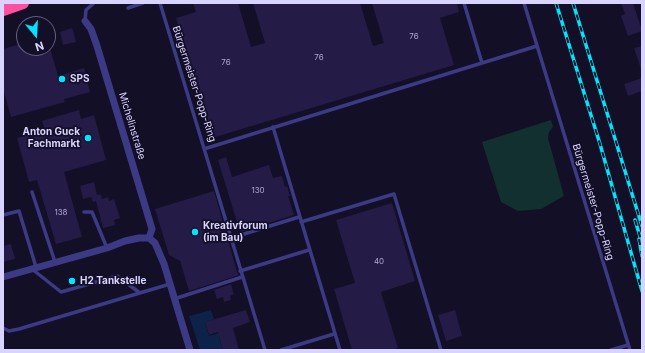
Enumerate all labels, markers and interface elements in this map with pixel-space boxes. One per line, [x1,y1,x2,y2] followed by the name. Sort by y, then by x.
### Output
[16,16,56,56] north arrow
[170,24,218,144] street label: Bürgermeister-Popp-Ring
[409,32,419,42] house number: 76
[33,39,46,54] text: N
[314,53,324,63] house number: 76
[221,58,231,68] house number: 76
[70,73,90,85] place label: SPS
[57,74,67,84] marker: SPS
[116,91,148,161] street label: Michelinstraße
[23,126,80,150] place label: Anton Guck Fachmarkt
[83,133,93,143] marker: Anton Guck Fachmarkt
[570,142,616,262] street label: Bürgermeister-Popp-Ring
[251,186,265,196] house number: 130
[54,208,68,218] house number: 138
[203,220,268,244] place label: Kreativforum (im Bau)
[190,227,200,237] marker: Kreativforum (im Bau)
[374,257,384,267] house number: 40
[80,275,146,287] place label: H2 Tankstelle
[67,276,77,286] marker: H2 Tankstelle

